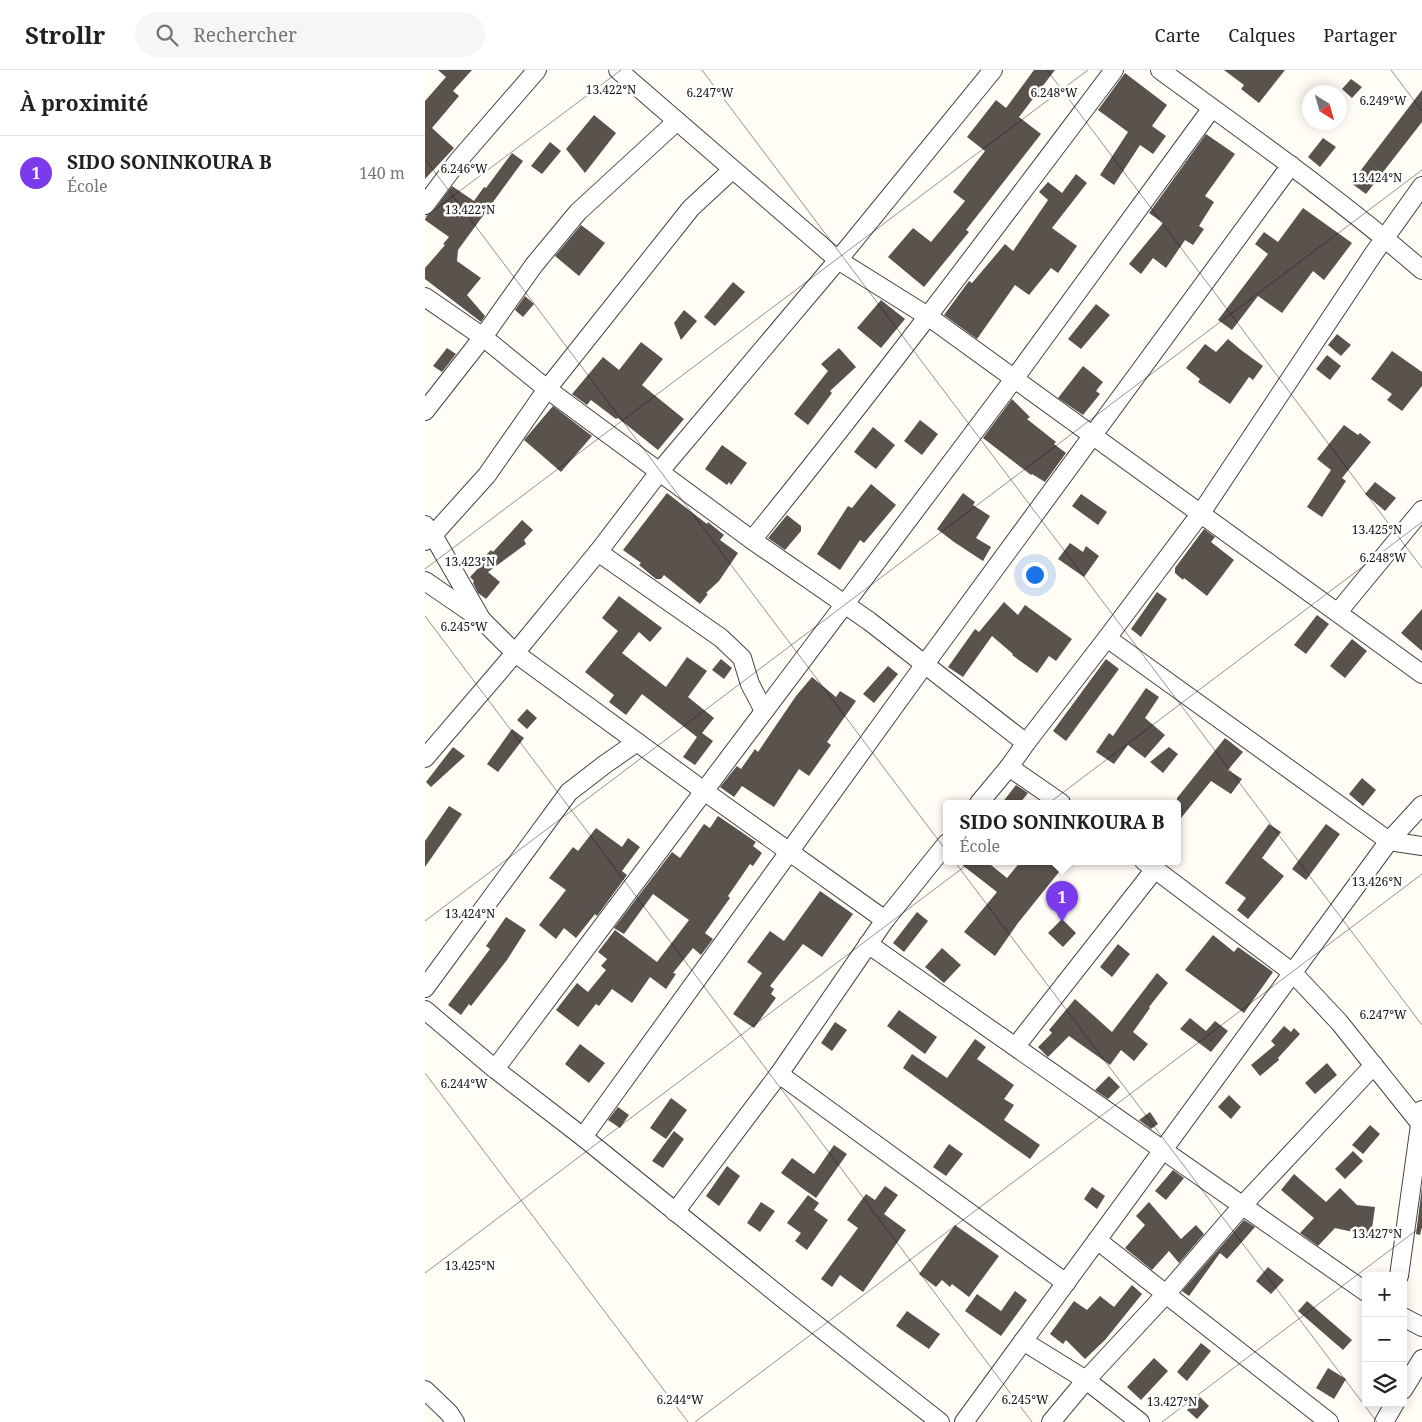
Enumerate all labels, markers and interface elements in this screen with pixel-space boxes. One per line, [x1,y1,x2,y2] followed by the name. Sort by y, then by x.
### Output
[135,12,485,57] search box
[25,18,105,51] text: Strollr
[153,21,181,49] icon: search
[193,22,297,48] text: Rechercher
[1155,23,1200,47] text: Carte
[1228,23,1295,47] text: Calques
[1323,23,1397,47] text: Partager
[586,81,636,98] text: 13.422°N
[686,84,734,101] text: 6.247°W
[1030,84,1078,101] text: 6.248°W
[1302,85,1347,130] north arrow
[20,89,148,117] text: À proximité
[1359,92,1407,109] text: 6.249°W
[67,149,272,175] text: SIDO SONINKOURA B
[440,160,488,177] text: 6.246°W
[31,162,41,184] text: 1
[359,162,405,184] text: 140 m
[1352,169,1402,186] text: 13.424°N
[67,175,108,197] text: École
[445,201,495,218] text: 13.422°N
[1352,521,1402,538] text: 13.425°N
[1359,549,1407,566] text: 6.248°W
[445,553,495,570] text: 13.423°N
[1022,562,1048,588] your location
[440,618,488,635] text: 6.245°W
[943,800,1181,865] popup
[960,809,1164,835] text: SIDO SONINKOURA B
[960,835,1000,857] text: École
[1352,873,1402,890] text: 13.426°N
[1046,881,1078,922] pin: 1
[445,905,495,922] text: 13.424°N
[1359,1006,1407,1023] text: 6.247°W
[440,1075,488,1092] text: 6.244°W
[1352,1225,1402,1242] text: 13.427°N
[445,1257,495,1274] text: 13.425°N
[1362,1272,1407,1407] map controls
[1362,1272,1407,1317] button: +
[1362,1317,1407,1362] button: −
[1362,1362,1407,1407] button: layers
[656,1391,704,1408] text: 6.244°W
[1001,1391,1049,1408] text: 6.245°W
[1147,1393,1197,1410] text: 13.427°N

